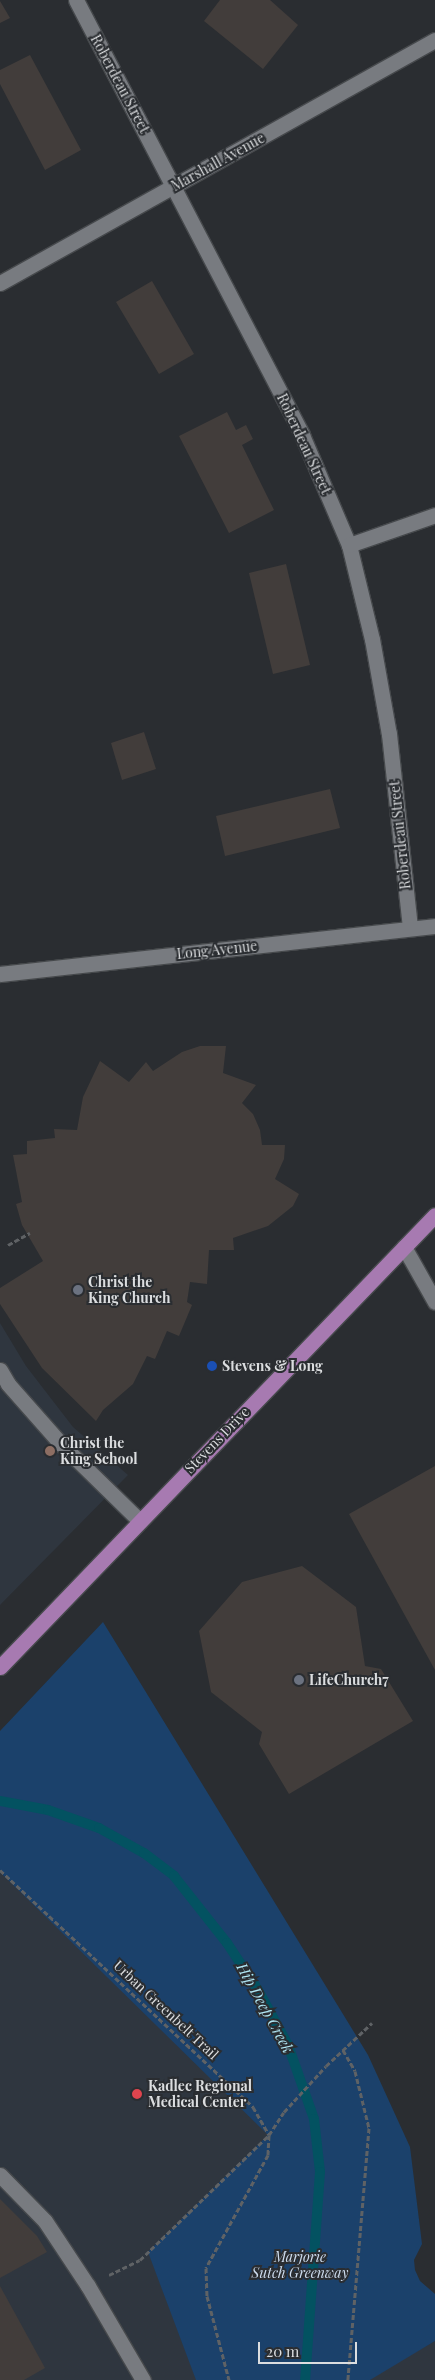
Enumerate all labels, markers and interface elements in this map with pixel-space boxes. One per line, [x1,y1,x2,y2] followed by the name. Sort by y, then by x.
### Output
[87,32,153,136] street label: Roberdeau Street
[168,129,268,195] street label: Marshall Avenue
[273,391,335,497] street label: Roberdeau Street
[386,780,414,890] street label: Roberdeau Street
[176,937,258,963] street label: Long Avenue
[88,1274,171,1306] place label: Christ the King Church
[72,1284,84,1296] marker: Christ the King Church
[222,1358,323,1374] place label: Stevens & Long
[206,1360,218,1372] marker: Stevens & Long
[181,1403,253,1477] street label: Stevens Drive
[60,1435,138,1468] place label: Christ the King School
[44,1445,56,1457] marker: Christ the King School
[309,1672,389,1688] place label: LifeChurch7
[293,1674,305,1686] marker: LifeChurch7
[110,1957,222,2063] street label: Urban Greenbelt Trail
[233,1960,297,2056] water label: Hip Deep Creek
[148,2078,252,2110] place label: Kadlec Regional Medical Center
[130,2087,144,2101] marker: Kadlec Regional Medical Center
[252,2249,348,2282] park label: Marjorie Sutch Greenway
[260,2332,359,2364] scale bar
[266,2341,299,2361] text: 20 m

